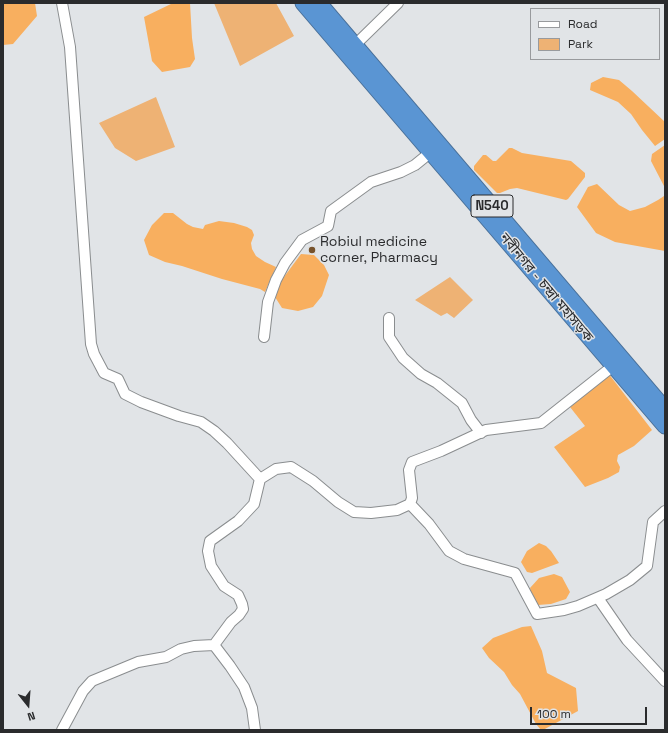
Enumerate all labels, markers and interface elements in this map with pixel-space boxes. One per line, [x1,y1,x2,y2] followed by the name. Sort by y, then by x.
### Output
[530,8,660,60] legend
[568,16,597,32] text: Road
[568,36,593,52] text: Park
[471,195,513,217] road number: N540
[496,230,596,346] street label: নবীনগর - চন্দ্রা মহাসড়ক
[320,234,438,266] place label: Robiul medicine corner, Pharmacy
[307,245,317,255] marker: Robiul medicine corner, Pharmacy
[8,685,48,725] north arrow
[532,699,649,725] scale bar
[537,706,571,722] text: 100 m
[26,709,37,724] text: N

